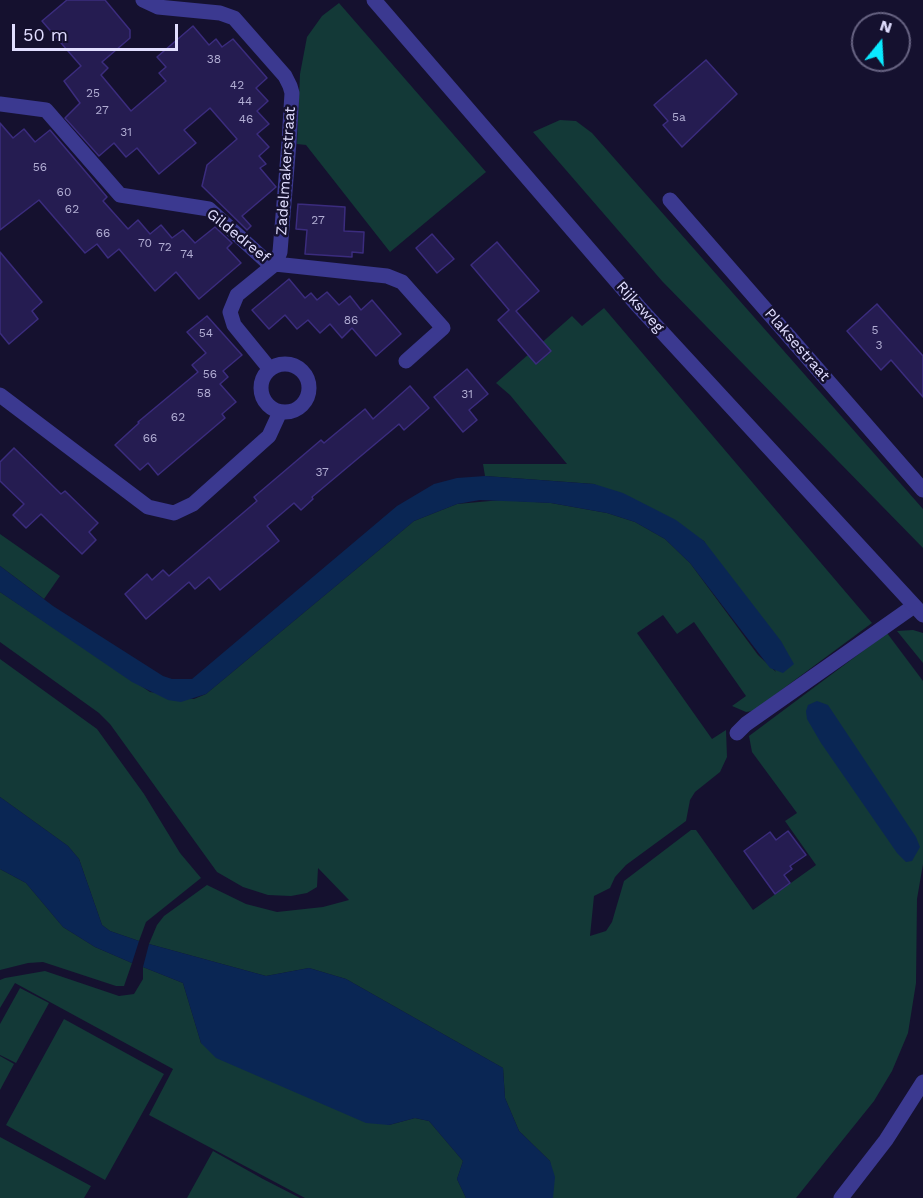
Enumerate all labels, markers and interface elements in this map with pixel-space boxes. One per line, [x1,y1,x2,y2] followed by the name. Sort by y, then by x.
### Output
[15,12,182,50] scale bar
[851,12,911,72] north arrow
[878,15,895,37] text: N
[23,24,68,45] text: 50 m
[207,52,221,66] house number: 38
[230,78,244,92] house number: 42
[86,86,100,100] house number: 25
[238,94,252,108] house number: 44
[95,103,109,117] house number: 27
[273,106,299,236] street label: Zadelmakerstraat
[672,110,686,124] house number: 5a
[239,112,253,126] house number: 46
[120,125,132,139] house number: 31
[33,160,47,174] house number: 56
[57,185,71,199] house number: 60
[65,202,79,216] house number: 62
[203,205,273,267] street label: Gildedreef
[311,213,325,227] house number: 27
[96,226,110,240] house number: 66
[138,236,152,250] house number: 70
[158,240,172,254] house number: 72
[180,247,194,261] house number: 74
[612,278,668,336] street label: Rijksweg
[761,305,833,385] street label: Plaksestraat
[344,313,358,327] house number: 86
[872,323,878,337] house number: 5
[199,326,213,340] house number: 54
[876,338,882,352] house number: 3
[203,367,217,381] house number: 56
[197,386,211,400] house number: 58
[461,387,473,401] house number: 31
[171,410,185,424] house number: 62
[143,431,157,445] house number: 66
[315,465,329,479] house number: 37

